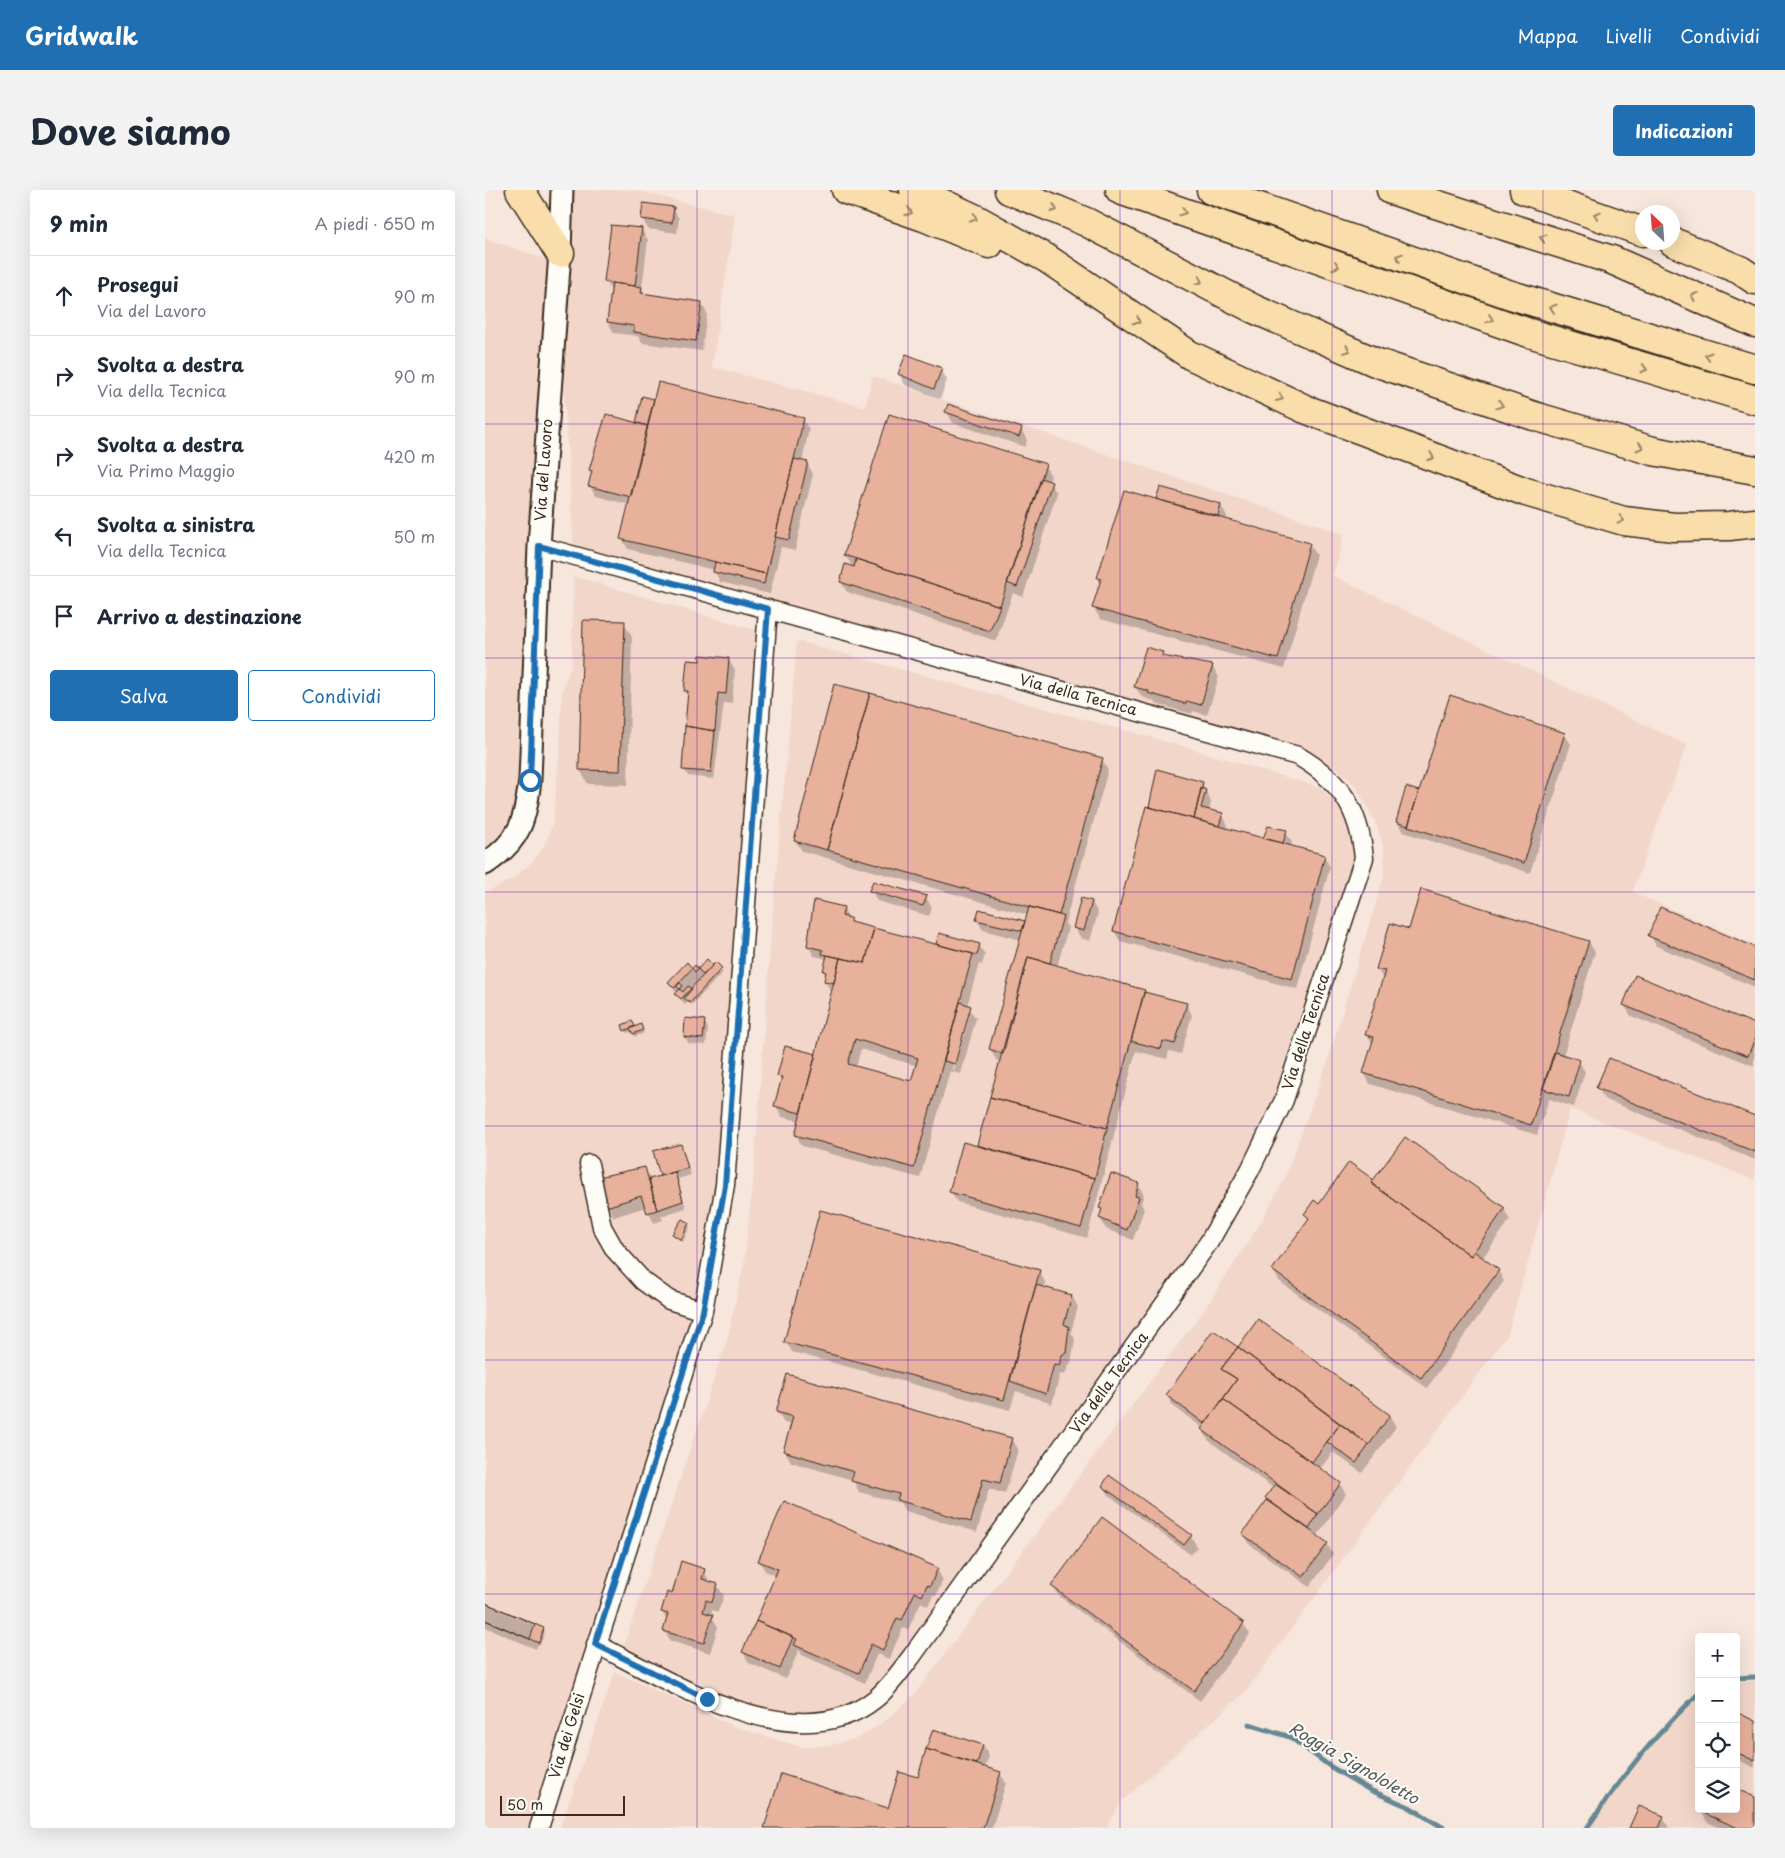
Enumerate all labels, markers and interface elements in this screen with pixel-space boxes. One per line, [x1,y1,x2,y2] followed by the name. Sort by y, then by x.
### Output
[25,17,138,53] text: Gridwalk
[1518,22,1578,49] text: Mappa
[1606,22,1652,49] text: Livelli
[1680,22,1760,49] text: Condividi
[30,104,231,157] text: Dove siamo
[1613,105,1755,156] button: Indicazioni
[1049,203,1058,213] one-way arrow
[1635,205,1680,250] north arrow
[904,206,912,216] one-way arrow
[1178,206,1187,216] one-way arrow
[50,207,108,239] text: 9 min
[315,211,435,235] text: A piedi · 650 m
[1593,211,1601,221] one-way arrow
[969,212,978,222] one-way arrow
[1539,234,1547,244] one-way arrow
[1395,252,1403,262] one-way arrow
[1331,261,1340,271] one-way arrow
[97,270,179,298] text: Prosegui
[1194,275,1203,285] one-way arrow
[50,282,78,310] icon: ahead
[394,284,435,308] text: 90 m
[1690,292,1699,303] one-way arrow
[97,298,206,322] text: Via del Lavoro
[1549,304,1557,314] one-way arrow
[1485,313,1493,323] one-way arrow
[1131,315,1141,324] one-way arrow
[1342,343,1351,354] one-way arrow
[97,350,244,378] text: Svolta a destra
[1705,351,1713,361] one-way arrow
[50,362,78,390] icon: right
[1640,363,1648,373] one-way arrow
[394,364,435,388] text: 90 m
[97,378,226,402] text: Via della Tecnica
[1275,392,1284,402] one-way arrow
[1495,399,1503,409] one-way arrow
[527,418,558,522] street label: Via del Lavoro
[97,430,244,458] text: Svolta a destra
[1636,441,1644,451] one-way arrow
[50,442,78,470] icon: right
[384,444,435,468] text: 420 m
[1427,451,1435,461] one-way arrow
[97,458,235,482] text: Via Primo Maggio
[97,510,255,538] text: Svolta a sinistra
[1617,514,1626,525] one-way arrow
[50,522,78,550] icon: left
[394,524,435,548] text: 50 m
[97,538,226,562] text: Via della Tecnica
[50,602,78,630] icon: arrive
[97,602,302,630] text: Arrivo a destinazione
[1017,667,1140,720] street label: Via della Tecnica
[50,670,238,721] button: Salva
[248,670,435,721] button: Condividi
[519,769,542,792] route start
[1275,970,1334,1093] street label: Via della Tecnica
[1063,1326,1153,1438] street label: Via della Tecnica
[1695,1633,1740,1813] map controls
[1695,1633,1740,1678] button: +
[1695,1678,1740,1723] button: −
[696,1688,719,1711] route end
[542,1690,590,1781] street label: Via dei Gelsi
[1285,1715,1425,1810] water label: Roggia Signololetto
[1695,1723,1740,1768] button: locate
[1695,1768,1740,1813] button: layers
[500,1793,625,1816] scale bar
[507,1794,543,1815] text: 50 m

